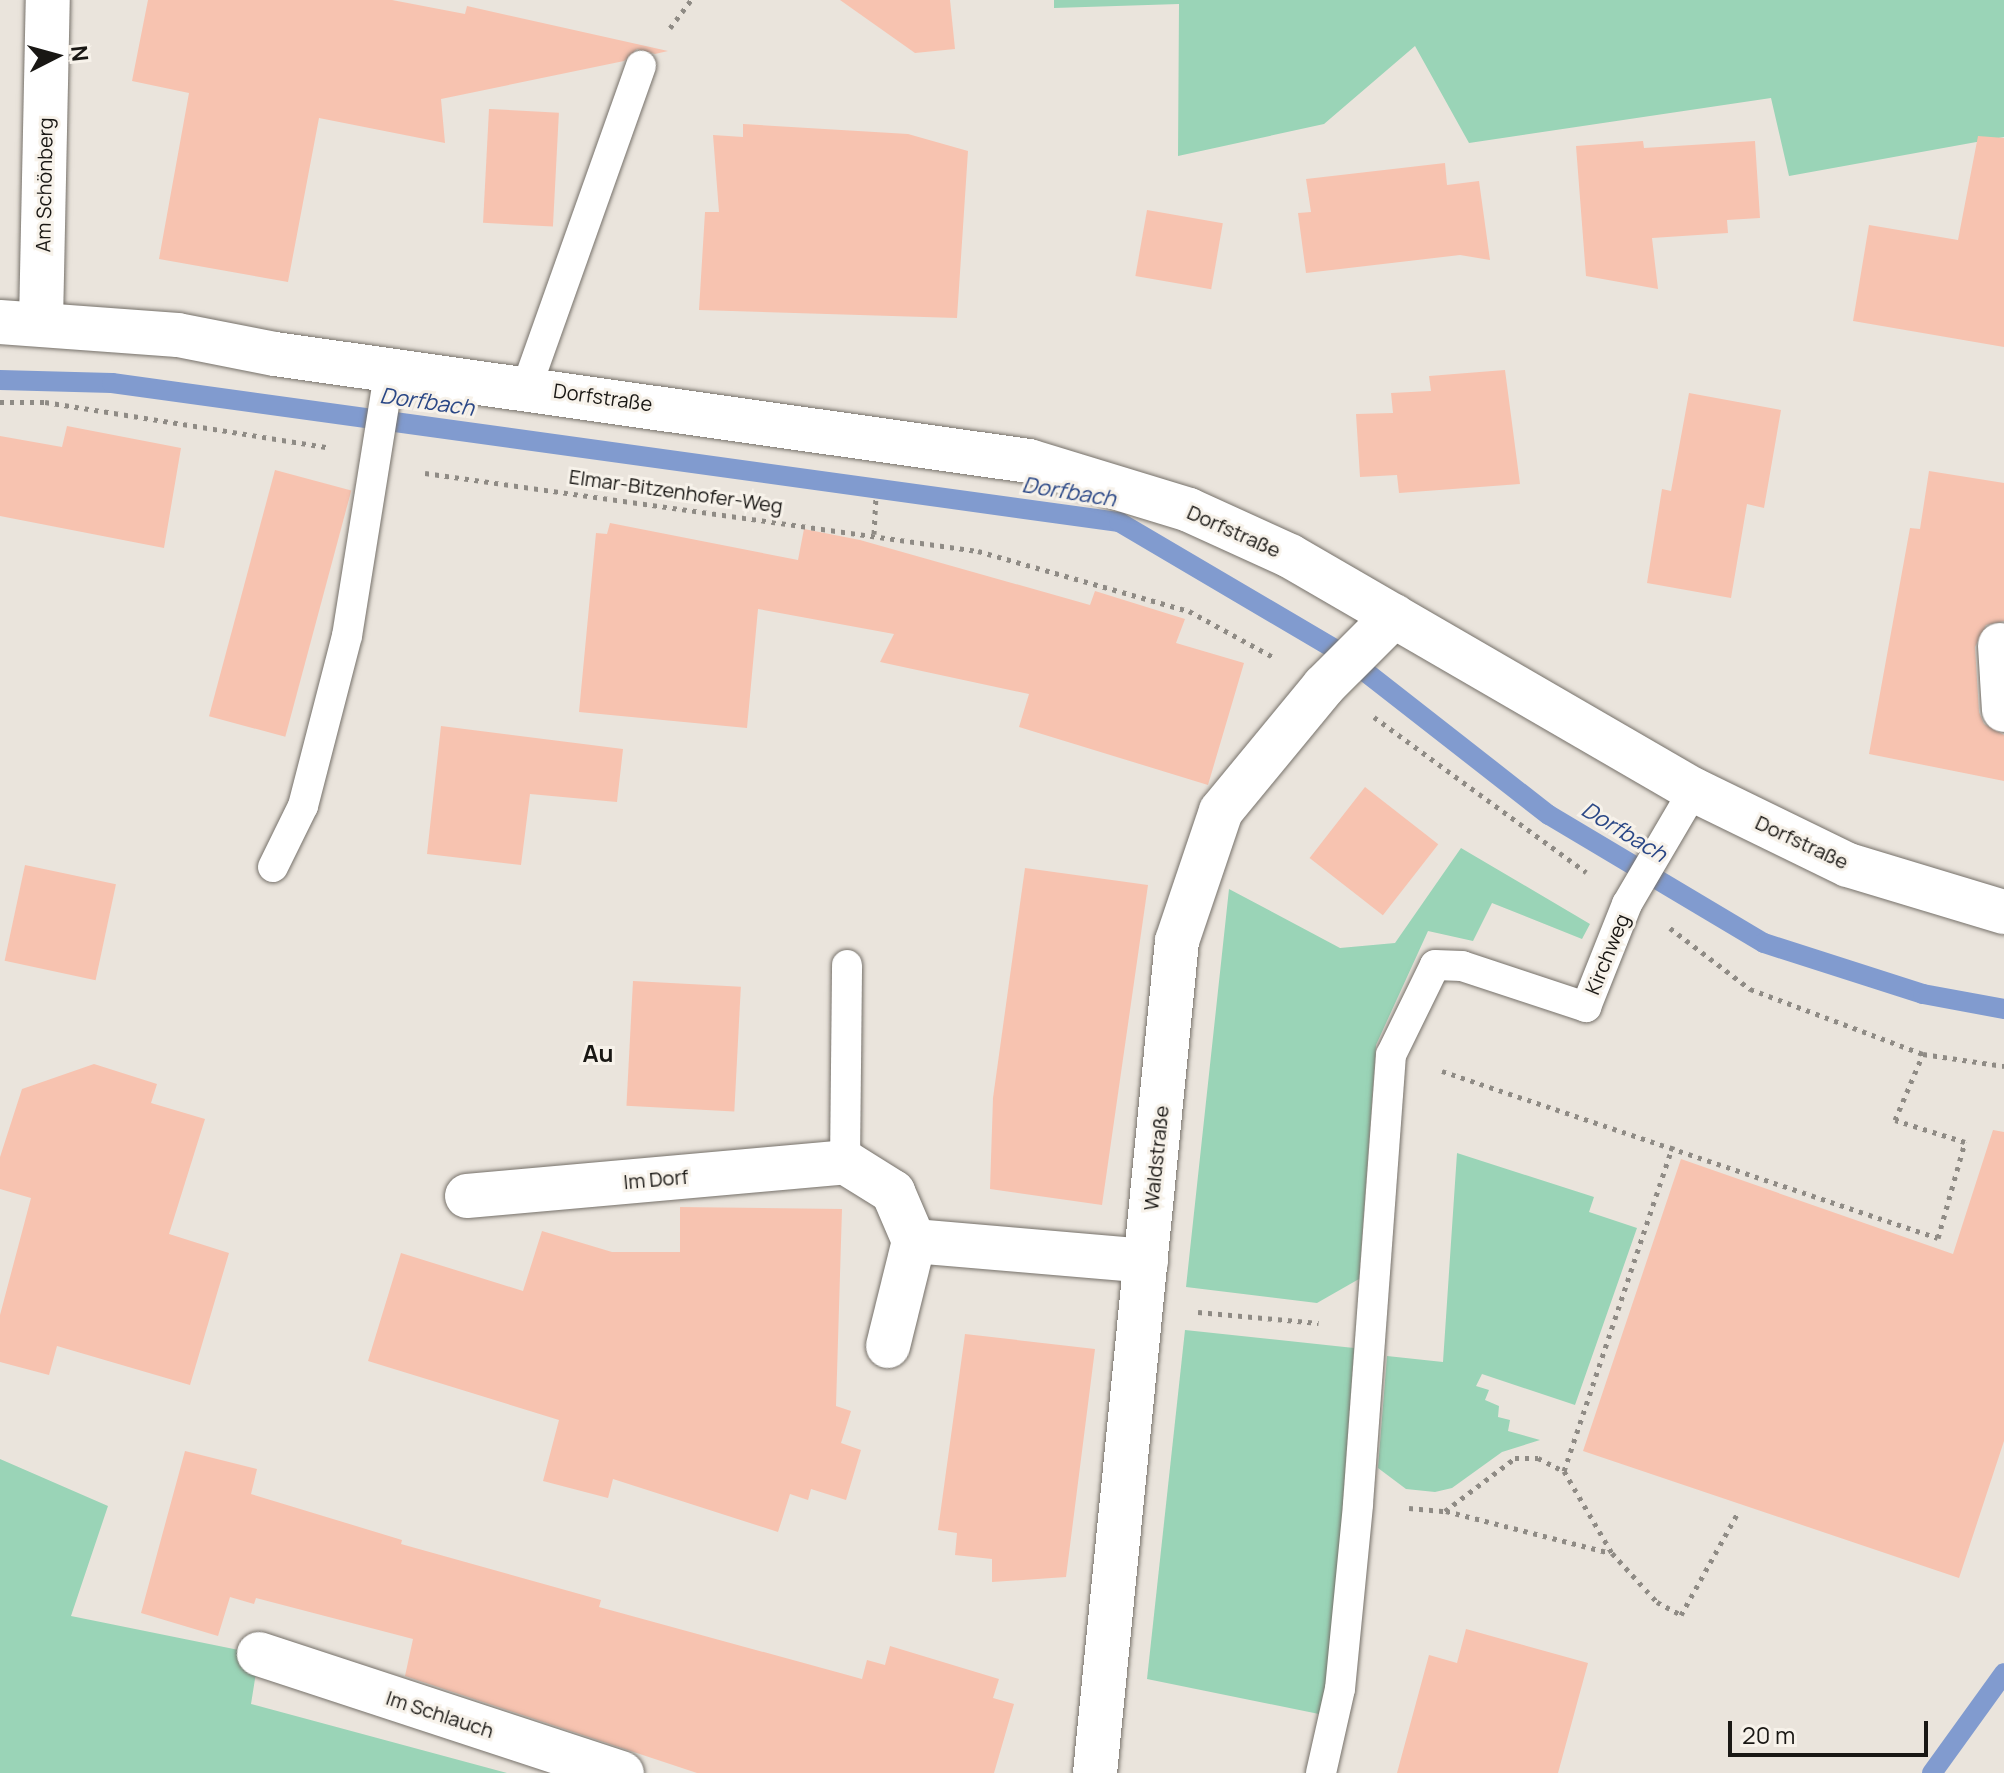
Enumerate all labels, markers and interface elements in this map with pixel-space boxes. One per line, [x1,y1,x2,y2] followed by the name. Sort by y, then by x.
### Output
[16,16,96,96] north arrow
[64,44,96,63] text: N
[31,117,57,253] street label: Am Schönberg
[552,378,654,416] street label: Dorfstraße
[378,382,476,422] water label: Dorfbach
[568,464,784,518] street label: Elmar-Bitzenhofer-Weg
[1020,472,1118,512] water label: Dorfbach
[1184,500,1284,562] street label: Dorfstraße
[1577,796,1671,868] water label: Dorfbach
[1752,810,1852,874] street label: Dorfstraße
[1580,910,1634,998] street label: Kirchweg
[582,1039,614,1067] district label: Au
[1139,1104,1173,1212] street label: Waldstraße
[622,1164,690,1194] street label: Im Dorf
[383,1685,497,1743] street label: Im Schlauch
[1732,1705,1932,1755] scale bar
[1742,1718,1795,1751] text: 20 m

